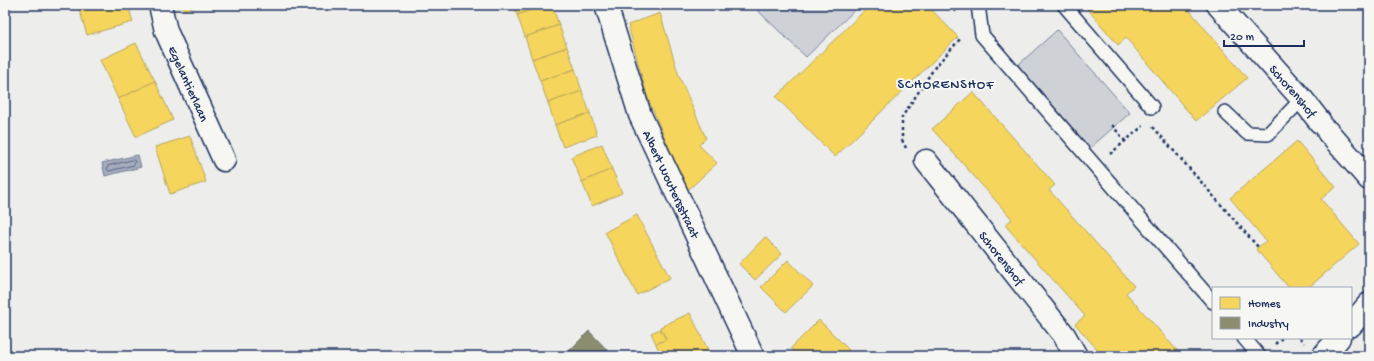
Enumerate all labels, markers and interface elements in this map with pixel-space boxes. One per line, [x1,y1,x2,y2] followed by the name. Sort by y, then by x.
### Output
[1224,22,1304,48] scale bar
[1230,31,1255,45] text: 20 m
[164,44,211,125] street label: Egelantierlaan
[1265,63,1319,122] street label: Schorenshof
[898,77,994,94] district label: SCHORENSHOF
[638,129,702,242] street label: Albert Woutersstraat
[975,229,1027,290] street label: Schorenshof
[1212,287,1352,339] legend
[1248,298,1281,312] text: Homes
[1248,318,1289,332] text: Industry

